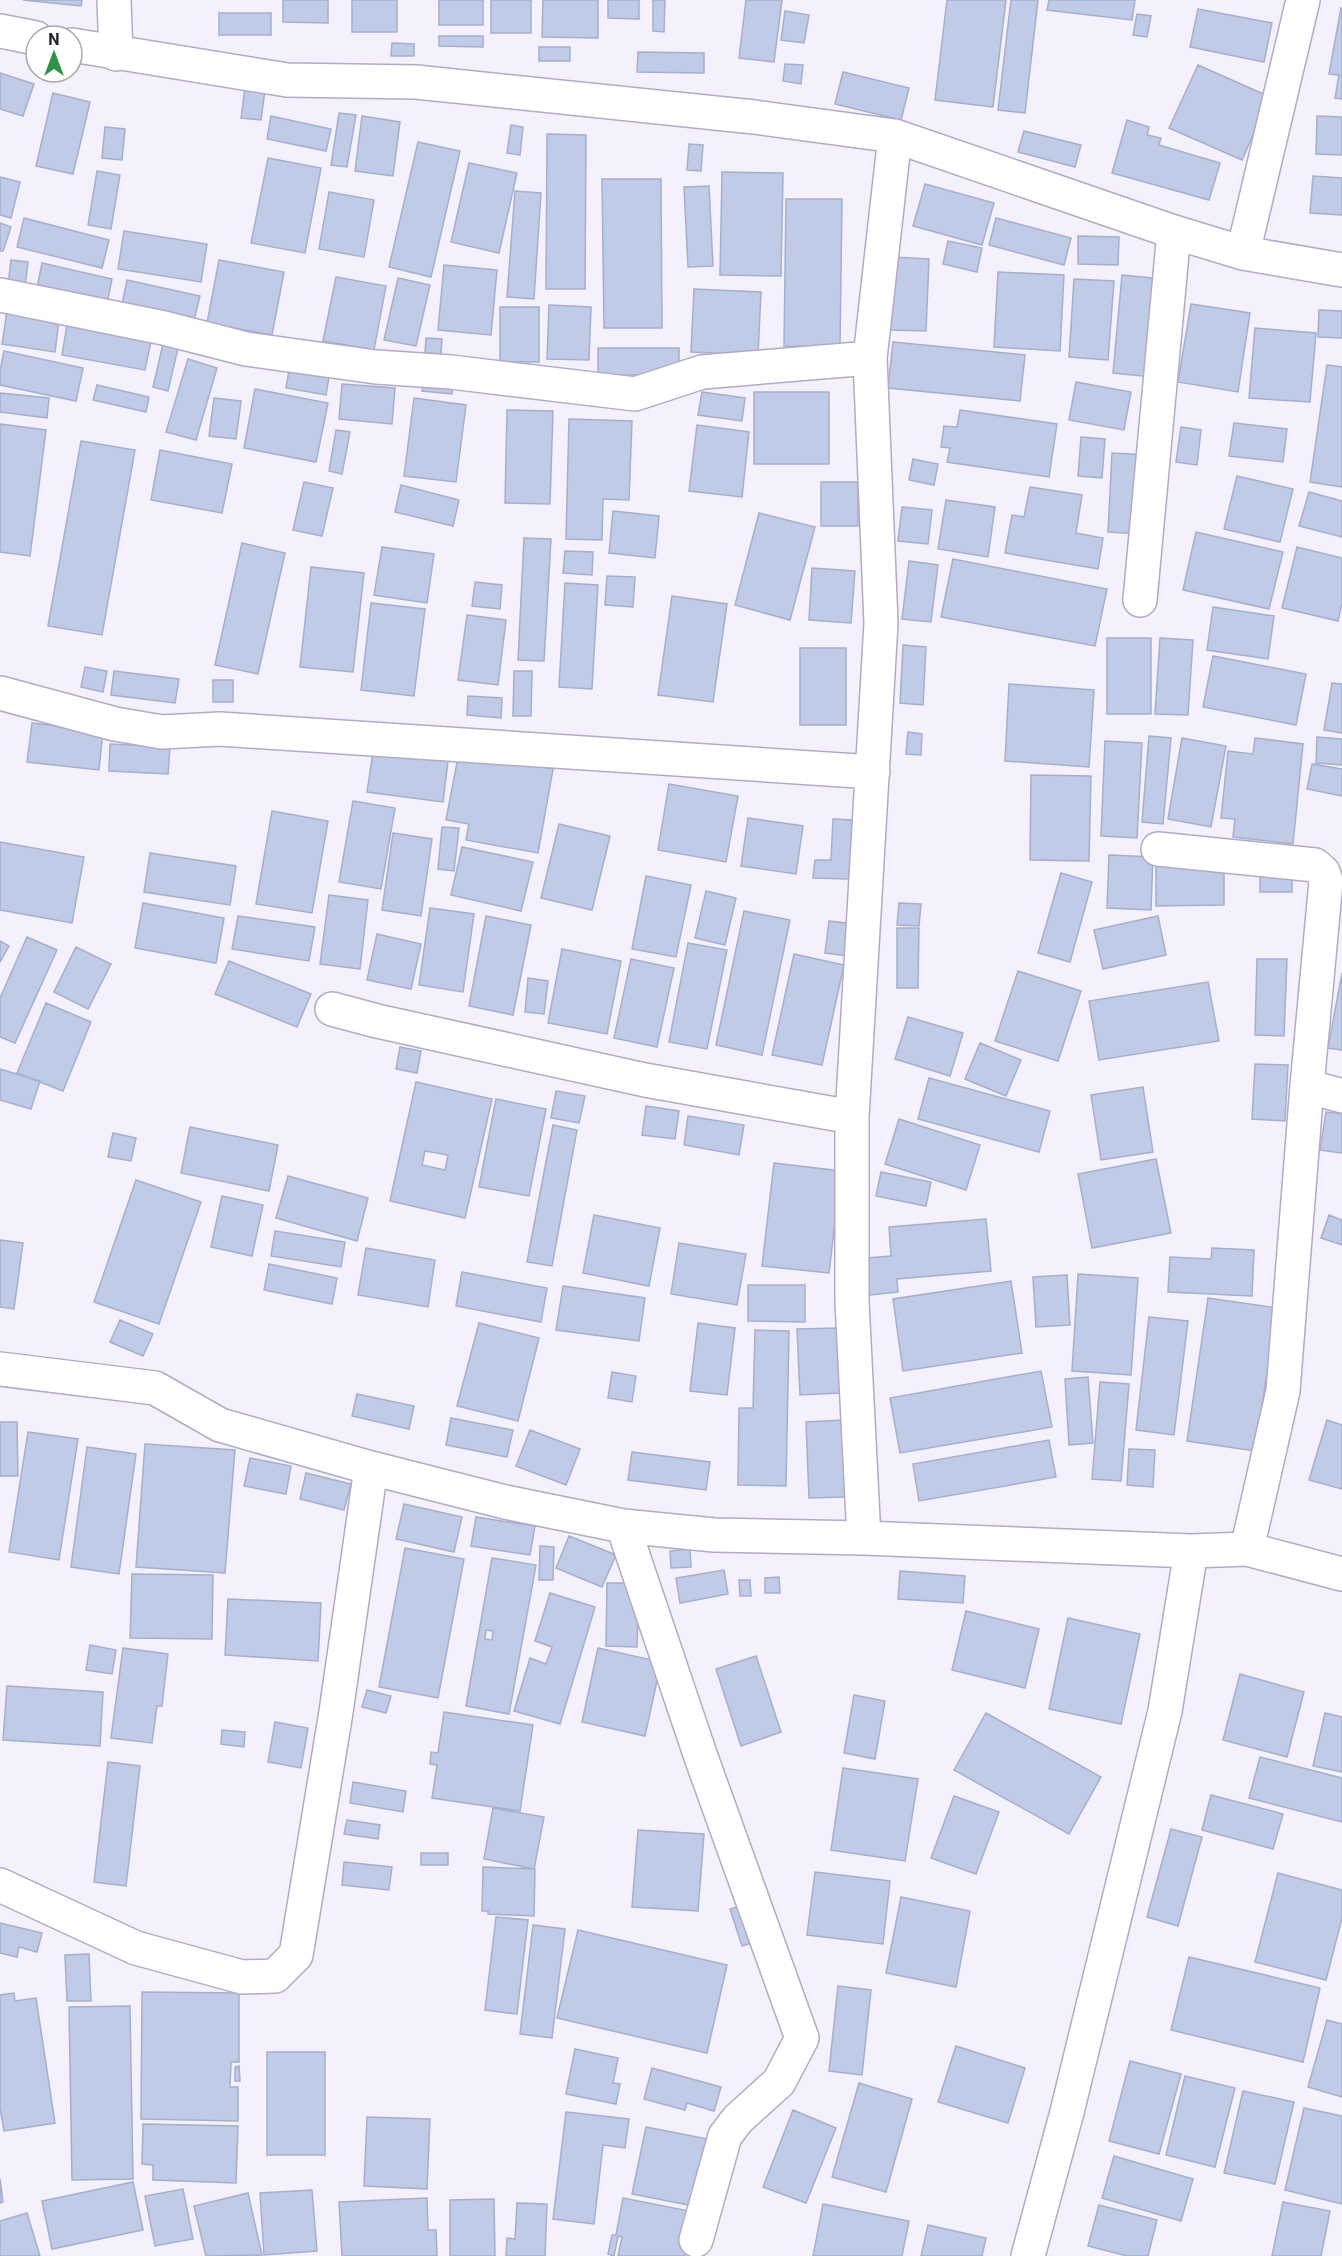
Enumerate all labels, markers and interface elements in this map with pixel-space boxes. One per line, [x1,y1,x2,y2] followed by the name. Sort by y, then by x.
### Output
[24,24,84,84] north arrow
[48,30,60,49] text: N

